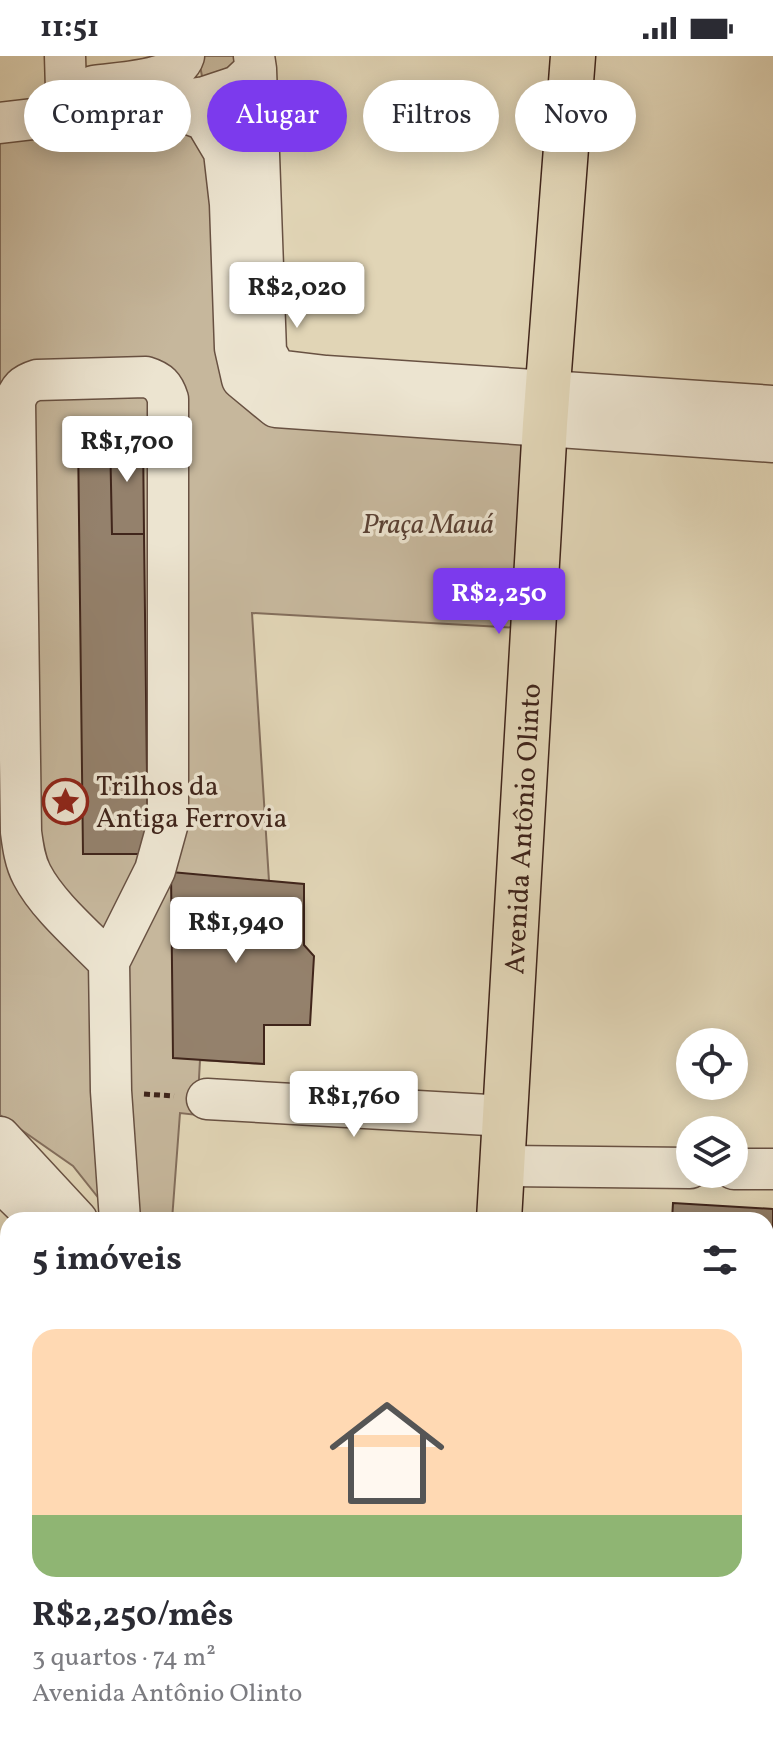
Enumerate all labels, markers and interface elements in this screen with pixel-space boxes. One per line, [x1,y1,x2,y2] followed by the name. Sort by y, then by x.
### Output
[40,7,99,49] text: 11:51
[24,80,191,152] chip: Comprar
[207,80,347,152] chip: Alugar
[363,80,499,152] chip: Filtros
[515,80,636,152] chip: Novo
[223,262,371,330] pin: R$2,020
[247,270,347,306] text: R$2,020
[53,416,201,484] pin: R$1,700
[80,424,174,460] text: R$1,700
[362,506,494,545] park label: Praça Mauá
[425,568,573,636] pin: R$2,250
[451,576,547,612] text: R$2,250
[496,682,552,975] street label: Avenida Antônio Olinto
[96,768,287,839] place label: Trilhos da Antiga Ferrovia
[41,777,89,825] place icon: Trilhos da Antiga Ferrovia
[162,897,310,965] pin: R$1,940
[188,905,284,941] text: R$1,940
[676,1028,748,1188] map controls
[676,1028,748,1100] button: locate
[280,1071,428,1139] pin: R$1,760
[308,1079,400,1115] text: R$1,760
[676,1116,748,1188] button: layers
[32,1237,182,1284] text: 5 imóveis
[698,1238,742,1282] icon: filters
[315,1381,459,1525] icon: home
[32,1593,233,1640] text: R$2,250/mês
[32,1640,216,1676] text: 3 quartos · 74 m²
[32,1676,302,1712] text: Avenida Antônio Olinto

